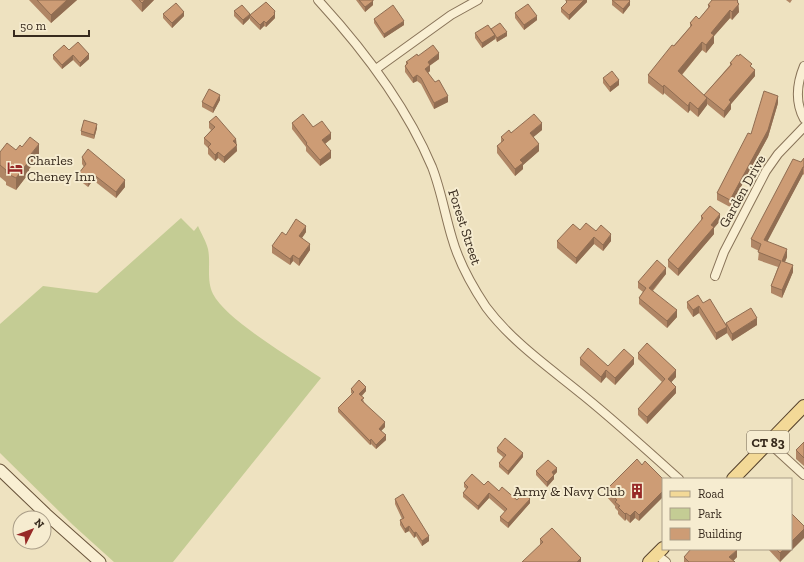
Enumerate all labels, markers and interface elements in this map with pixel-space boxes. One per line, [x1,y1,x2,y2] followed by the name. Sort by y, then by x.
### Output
[14,12,89,38] scale bar
[20,19,47,33] text: 50 m
[715,151,770,231] street label: Garden Drive
[27,152,95,185] place label: Charles Cheney Inn
[6,159,24,177] hotel icon: Charles Cheney Inn
[444,187,485,268] street label: Forest Street
[747,431,789,453] road number: CT 83
[662,478,792,550] legend
[628,482,646,500] building icon: Army & Navy Club
[513,483,625,500] place label: Army & Navy Club
[698,487,724,501] text: Road
[698,507,723,521] text: Park
[12,510,52,550] north arrow
[31,516,47,532] text: N
[698,527,742,541] text: Building

